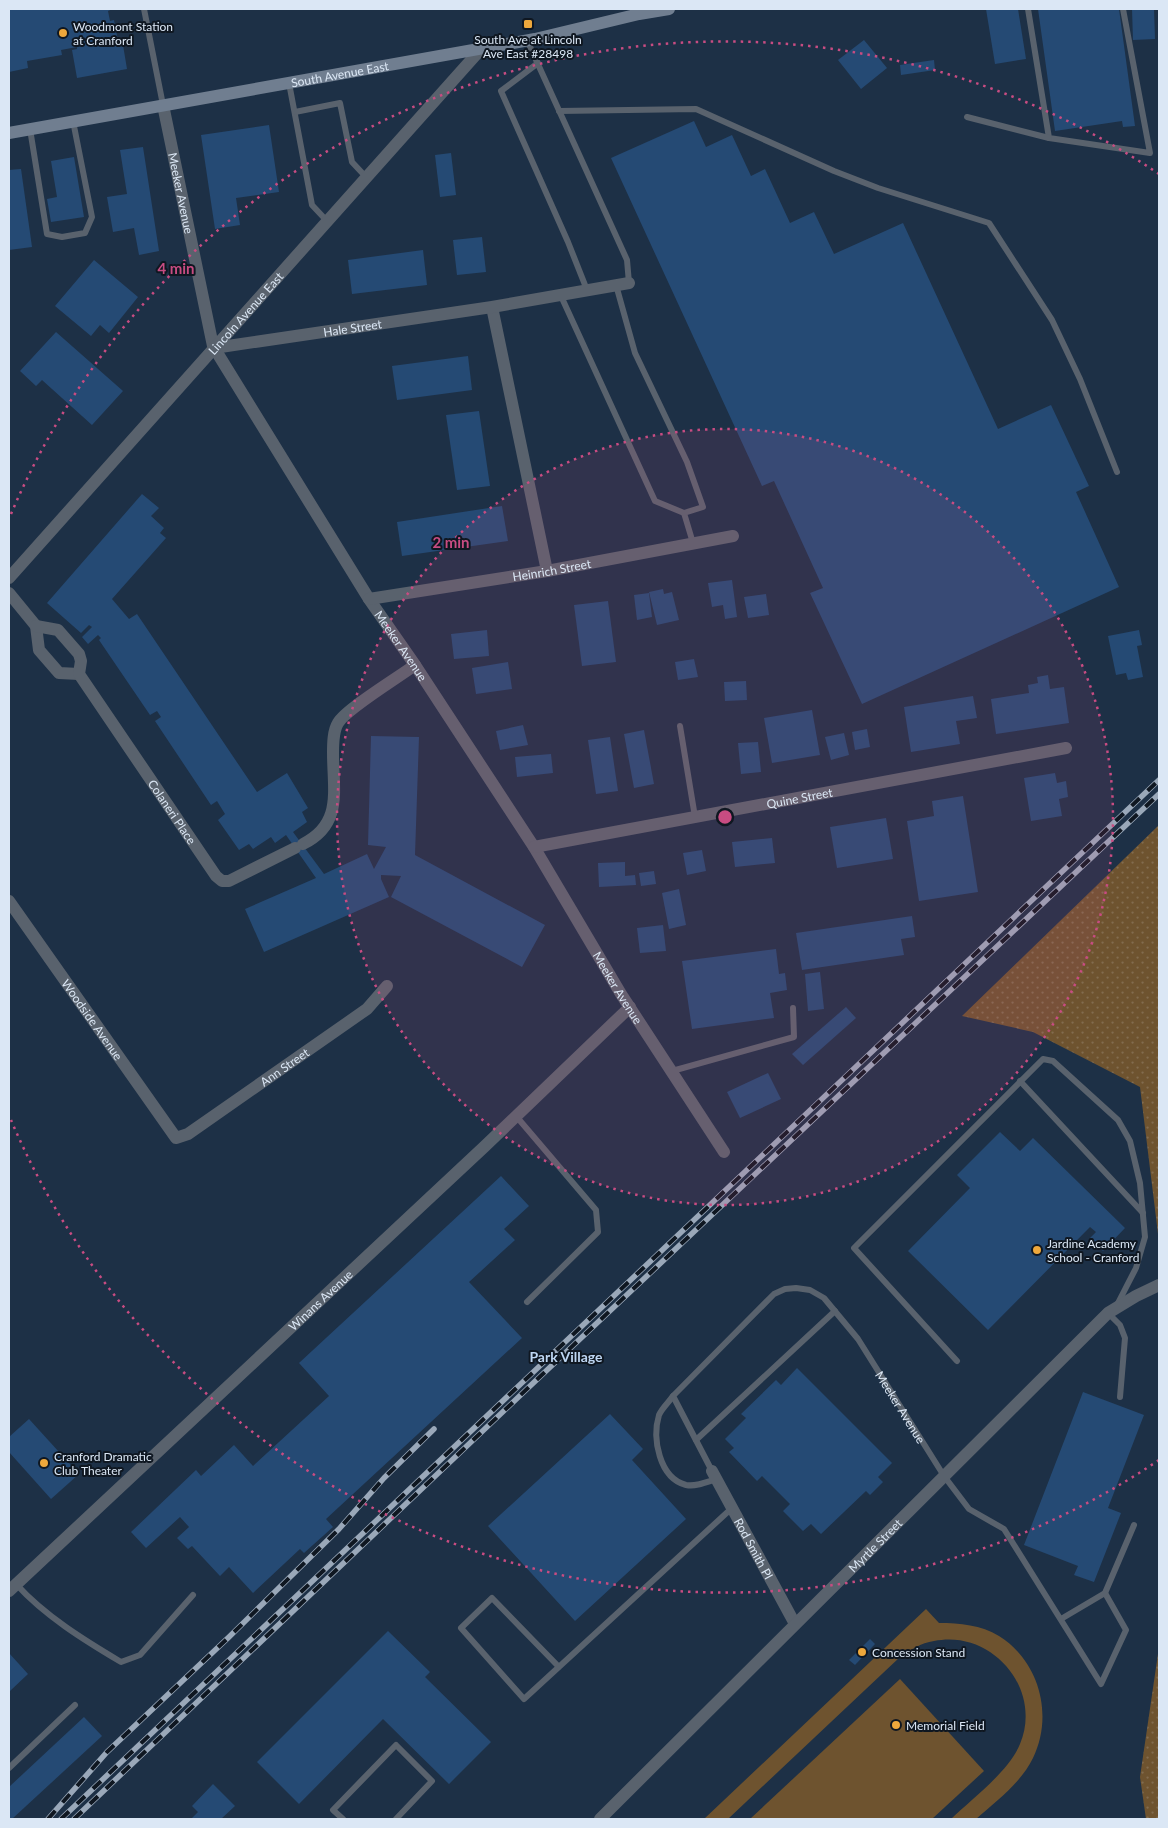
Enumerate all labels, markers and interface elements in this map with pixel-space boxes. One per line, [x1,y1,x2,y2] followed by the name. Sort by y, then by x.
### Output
[522,18,534,30] marker: South Ave at Lincoln Ave East #28498
[73,19,173,48] place label: Woodmont Station at Cranford
[57,27,69,39] marker: Woodmont Station at Cranford
[474,32,582,61] place label: South Ave at Lincoln Ave East #28498
[290,58,390,90] street label: South Avenue East
[166,151,197,235] street label: Meeker Avenue
[157,259,195,277] text: 4 min
[205,268,287,358] street label: Lincoln Avenue East
[322,316,383,339] street label: Hale Street
[432,533,470,551] text: 2 min
[511,555,593,584] street label: Heinrich Street
[372,607,431,684] street label: Meeker Avenue
[145,776,200,847] street label: Colaneri Place
[765,784,834,811] street label: Quine Street
[716,808,734,826] centre of rings
[590,949,646,1027] street label: Meeker Avenue
[59,976,126,1063] street label: Woodside Avenue
[257,1044,312,1089] street label: Ann Street
[1047,1236,1139,1265] place label: Jardine Academy School - Cranford
[1031,1244,1043,1256] marker: Jardine Academy School - Cranford
[285,1267,355,1334] street label: Winans Avenue
[529,1348,603,1365] district label: Park Village
[872,1368,929,1446] street label: Meeker Avenue
[54,1449,152,1478] place label: Cranford Dramatic Club Theater
[38,1457,50,1469] marker: Cranford Dramatic Club Theater
[731,1515,777,1581] street label: Rod Smith Pl
[845,1515,905,1575] street label: Myrtle Street
[872,1645,965,1660] place label: Concession Stand
[856,1646,868,1658] marker: Concession Stand
[906,1718,985,1733] place label: Memorial Field
[890,1719,902,1731] marker: Memorial Field

